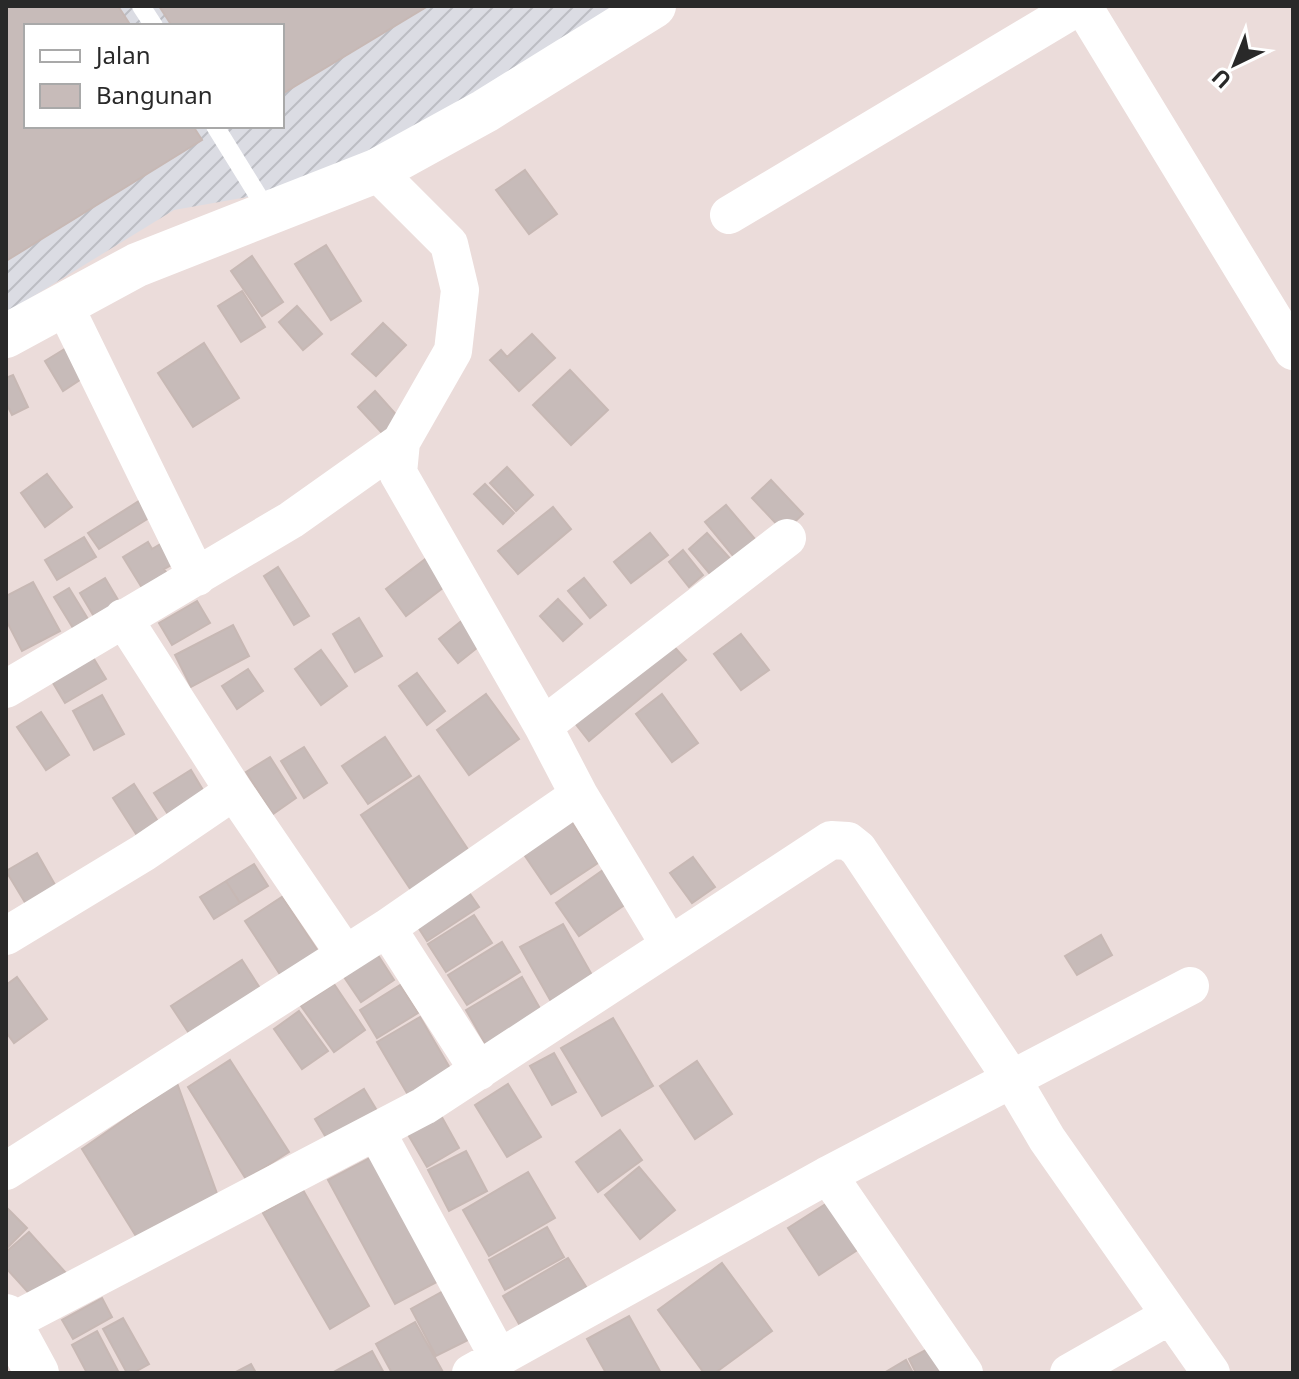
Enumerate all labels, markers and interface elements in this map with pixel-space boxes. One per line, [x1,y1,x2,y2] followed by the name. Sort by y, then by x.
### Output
[24,24,284,128] legend
[1195,24,1275,104] north arrow
[94,38,151,71] text: Jalan
[1204,63,1237,96] text: U
[96,78,213,111] text: Bangunan

